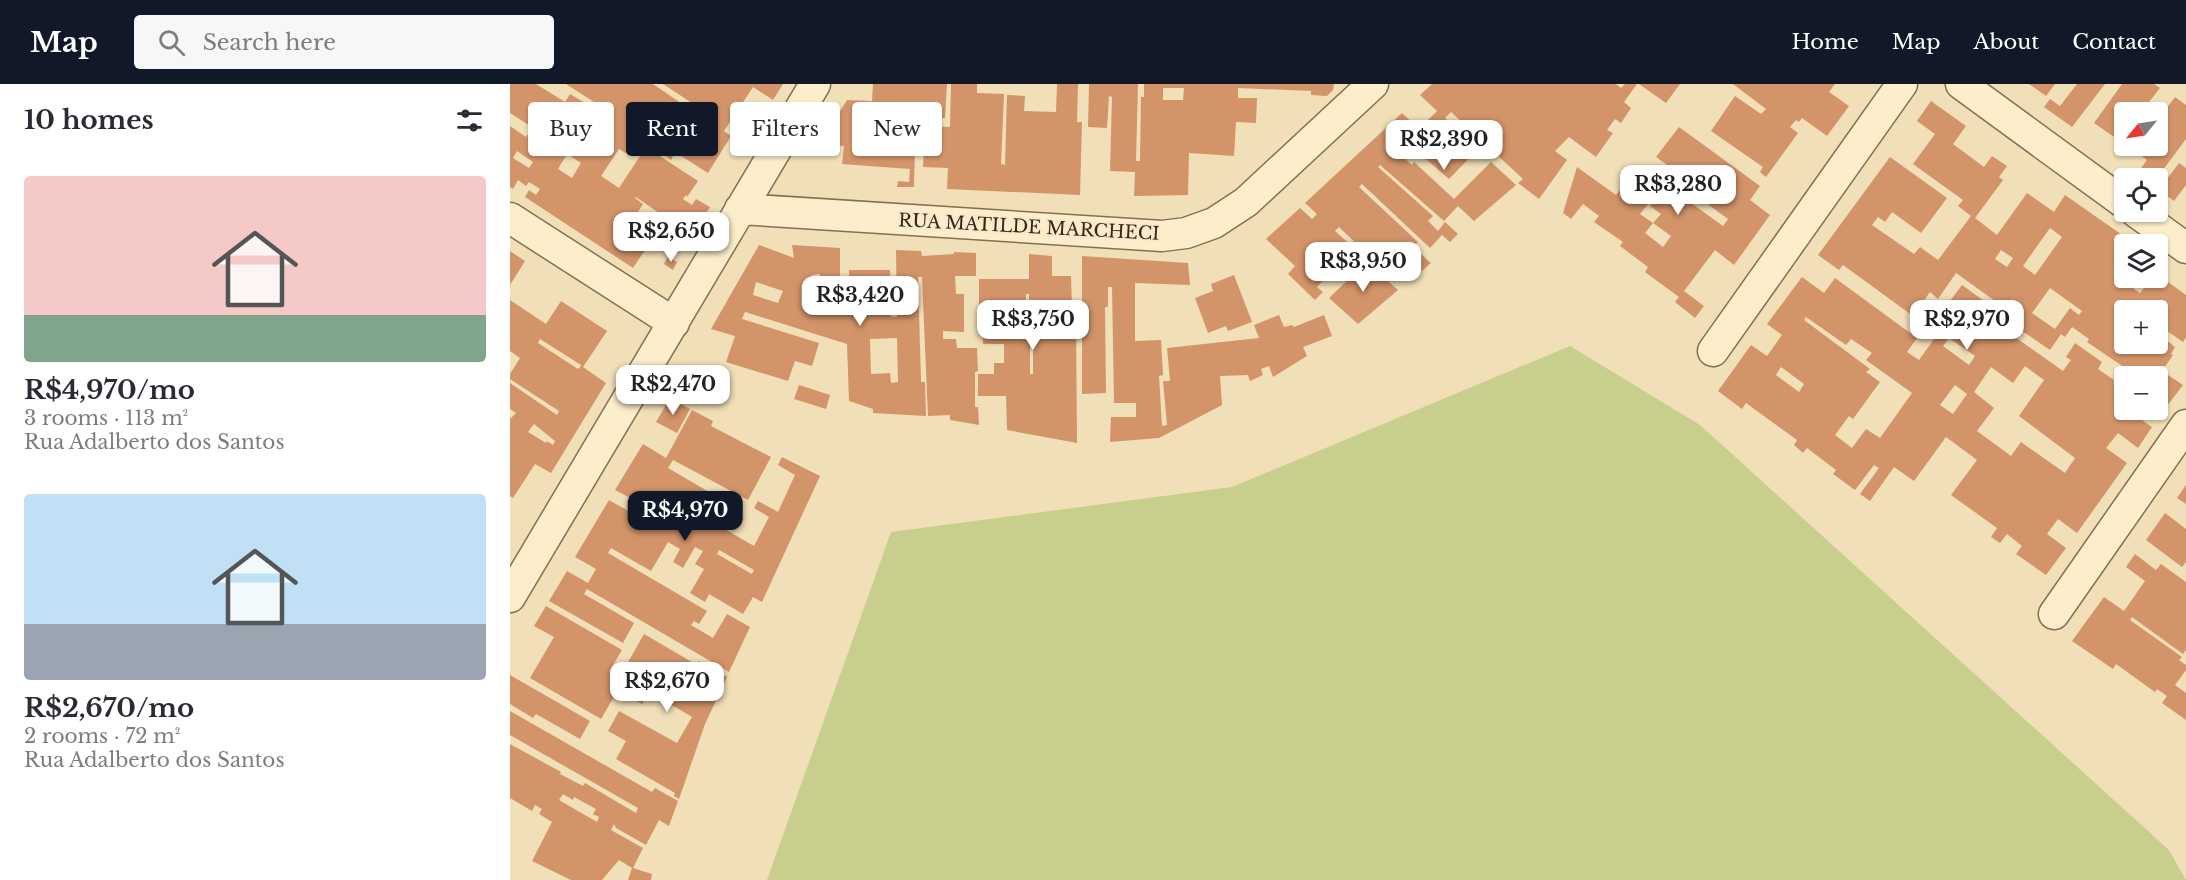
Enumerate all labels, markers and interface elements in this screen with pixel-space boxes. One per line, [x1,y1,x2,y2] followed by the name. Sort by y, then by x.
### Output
[134,15,554,69] search box
[30,25,98,60] text: Map
[155,26,188,59] icon: search
[203,29,336,56] text: Search here
[1792,29,1859,55] text: Home
[1892,29,1940,55] text: Map
[1973,29,2039,55] text: About
[2072,29,2156,55] text: Contact
[528,102,614,156] chip: Buy
[626,102,718,156] chip: Rent
[730,102,840,156] chip: Filters
[852,102,942,156] chip: New
[2114,102,2168,156] north arrow
[2114,102,2168,420] map controls
[24,104,154,136] text: 10 homes
[453,104,486,137] icon: filters
[1389,120,1499,171] pin: R$2,390
[1400,127,1488,151] text: R$2,390
[1623,165,1733,216] pin: R$3,280
[2114,168,2168,222] button: locate
[1634,172,1722,196] text: R$3,280
[898,209,1160,245] street label: RUA MATILDE MARCHECI
[616,212,726,263] pin: R$2,650
[201,215,309,323] icon: home
[627,219,715,243] text: R$2,650
[2114,234,2168,288] button: layers
[1308,242,1418,293] pin: R$3,950
[1319,249,1407,273] text: R$3,950
[805,276,915,327] pin: R$3,420
[816,283,904,307] text: R$3,420
[978,300,1088,351] pin: R$3,750
[1912,300,2022,351] pin: R$2,970
[2114,300,2168,354] button: +
[991,307,1075,331] text: R$3,750
[1924,307,2010,331] text: R$2,970
[618,365,728,416] pin: R$2,470
[2114,366,2168,420] button: −
[630,372,716,396] text: R$2,470
[24,374,195,406] text: R$4,970/mo
[24,406,188,430] text: 3 rooms · 113 m²
[24,430,285,454] text: Rua Adalberto dos Santos
[630,491,740,542] pin: R$4,970
[642,498,728,522] text: R$4,970
[201,533,309,641] icon: home
[612,662,722,713] pin: R$2,670
[624,669,710,693] text: R$2,670
[24,692,194,724] text: R$2,670/mo
[24,724,181,748] text: 2 rooms · 72 m²
[24,748,285,772] text: Rua Adalberto dos Santos

